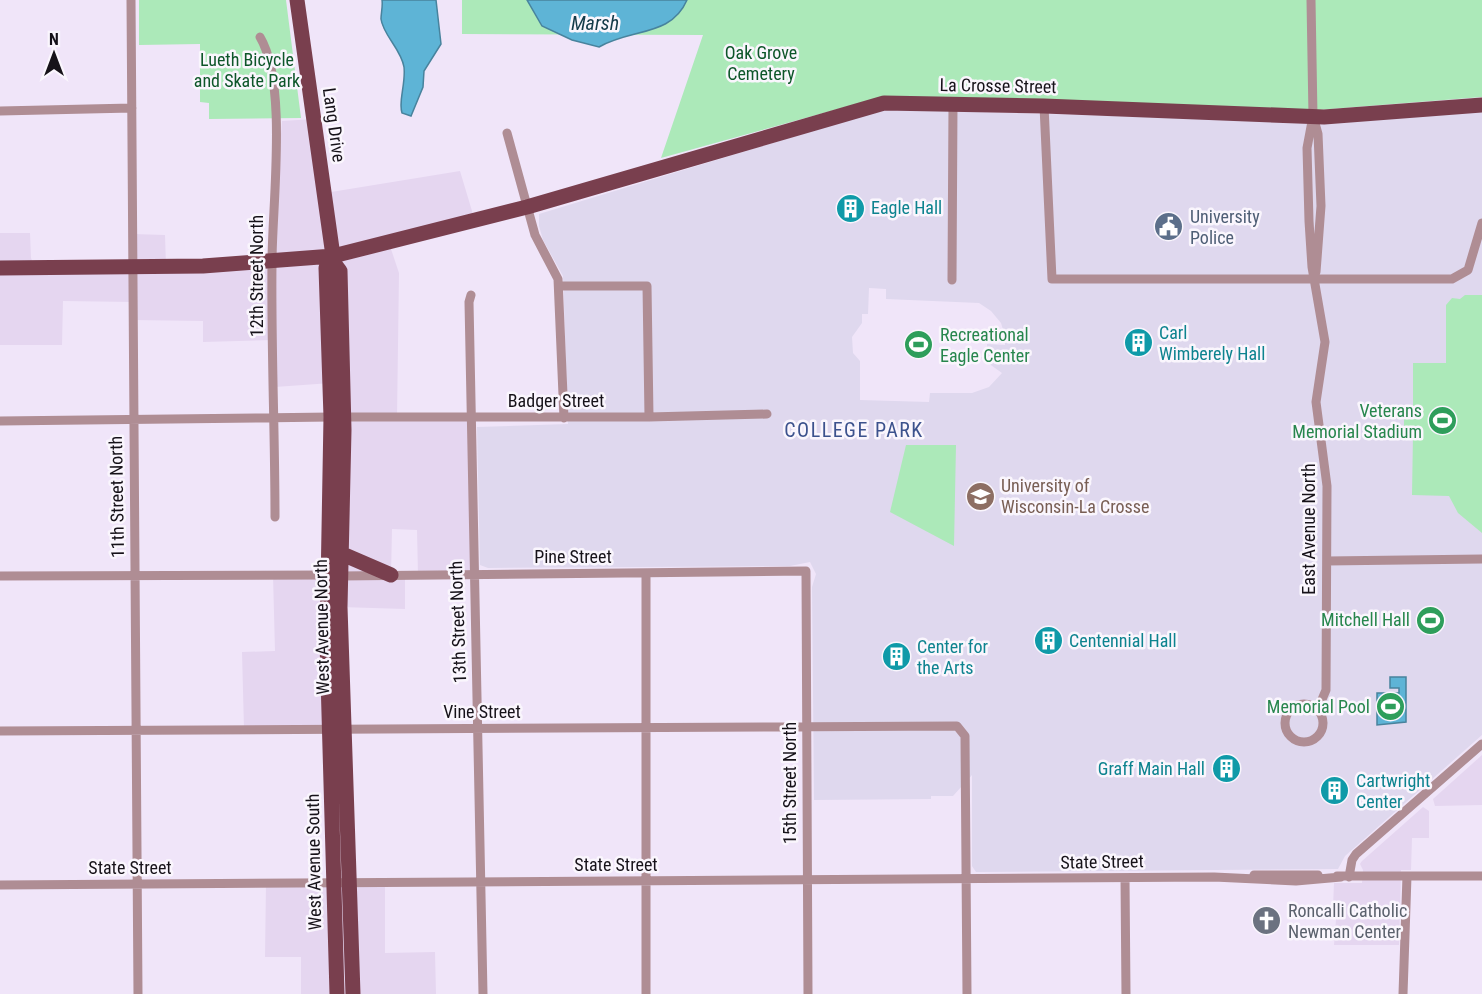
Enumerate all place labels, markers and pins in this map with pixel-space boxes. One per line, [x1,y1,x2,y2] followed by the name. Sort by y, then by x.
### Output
[834,192,866,224] building icon: Eagle Hall
[871,197,942,218] place label: Eagle Hall
[1190,206,1260,248] place label: University Police
[1153,211,1185,243] public building icon: University Police
[1159,322,1265,364] place label: Carl Wimberely Hall
[940,324,1030,366] place label: Recreational Eagle Center
[1122,327,1154,359] building icon: Carl Wimberely Hall
[903,329,935,361] sports icon: Recreational Eagle Center
[1292,400,1422,442] place label: Veterans Memorial Stadium
[1427,405,1459,437] sports icon: Veterans Memorial Stadium
[1001,475,1149,517] place label: University of Wisconsin-La Crosse
[964,480,996,512] school or university icon: University of Wisconsin-La Crosse
[1415,604,1447,636] sports icon: Mitchell Hall
[1321,609,1410,630] place label: Mitchell Hall
[1032,625,1064,657] building icon: Centennial Hall
[1069,630,1177,651] place label: Centennial Hall
[917,636,988,678] place label: Center for the Arts
[880,641,912,673] building icon: Center for the Arts
[1375,691,1407,723] sports icon: Memorial Pool
[1267,696,1370,717] place label: Memorial Pool
[1210,753,1242,785] building icon: Graff Main Hall
[1098,758,1205,779] place label: Graff Main Hall
[1356,770,1430,812] place label: Cartwright Center
[1319,775,1351,807] building icon: Cartwright Center
[1288,900,1407,942] place label: Roncalli Catholic Newman Center
[1251,905,1283,937] church icon: Roncalli Catholic Newman Center

